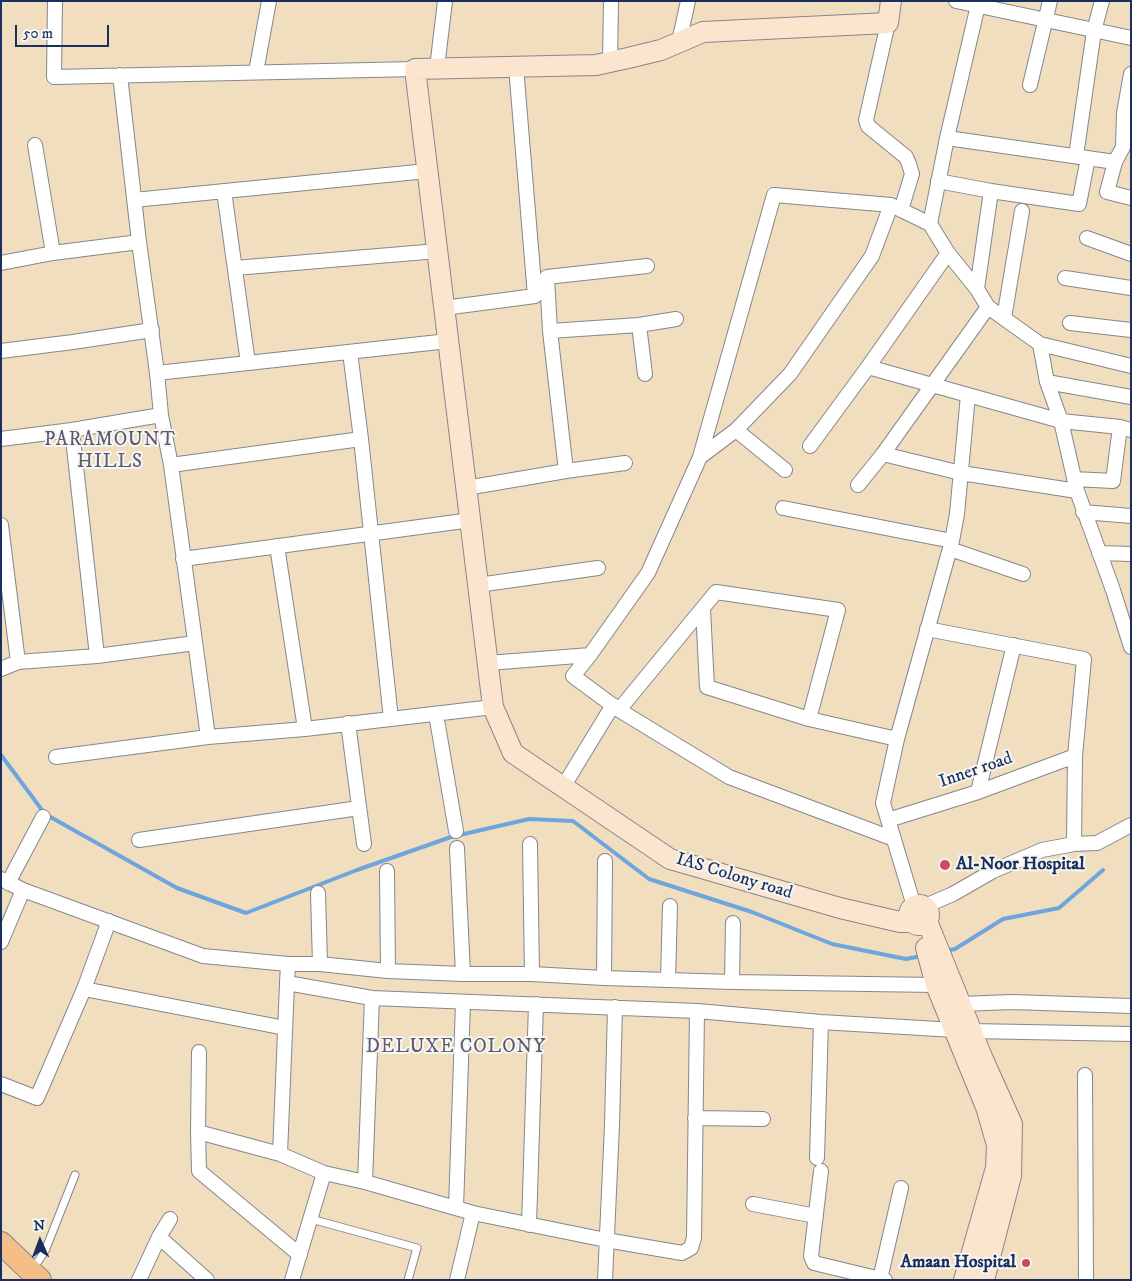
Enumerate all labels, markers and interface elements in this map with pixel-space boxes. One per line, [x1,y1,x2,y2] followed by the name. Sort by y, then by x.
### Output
[18,15,111,47] scale bar
[23,24,53,43] text: 50 m
[43,430,177,474] district label: PARAMOUNT HILLS
[936,748,1016,794] street label: Inner road
[673,849,795,905] street label: IAS Colony road
[956,854,1085,876] place label: Al-Noor Hospital
[938,858,952,872] marker: Al-Noor Hospital
[364,1037,548,1059] district label: DELUXE COLONY
[15,1216,65,1266] north arrow
[33,1217,46,1235] text: N
[900,1252,1016,1274] place label: Amaan Hospital
[1020,1257,1032,1269] marker: Amaan Hospital

